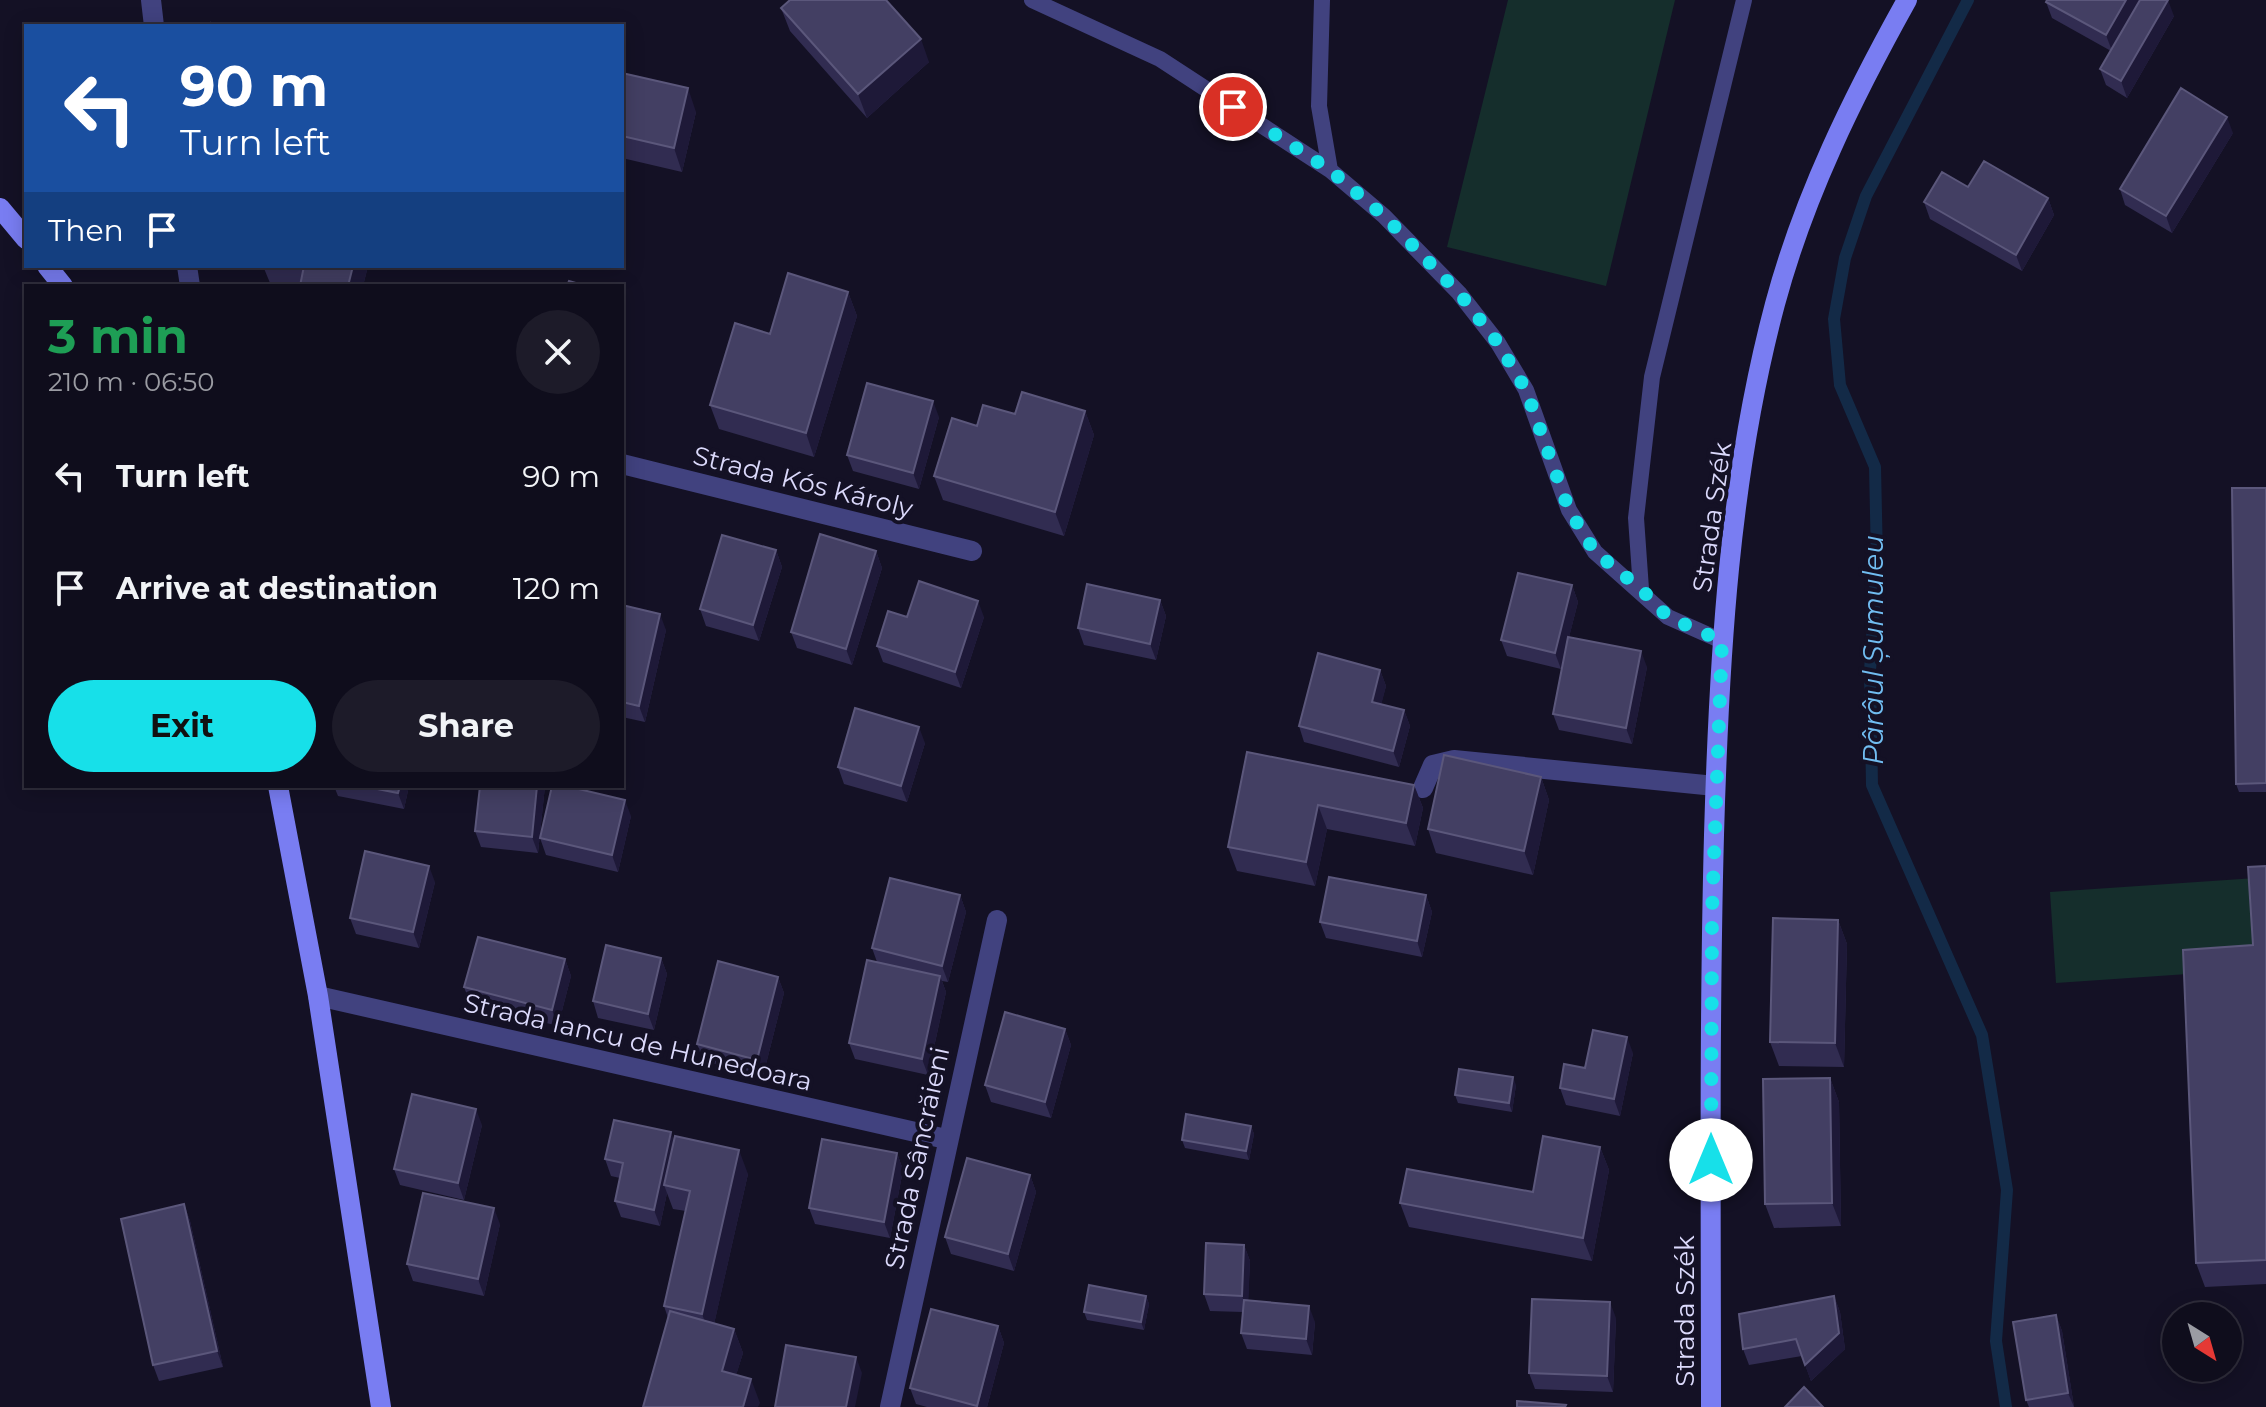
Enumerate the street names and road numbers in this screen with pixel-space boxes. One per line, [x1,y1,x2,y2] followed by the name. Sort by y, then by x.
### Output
[690,439,917,525] street label: Strada Kós Károly
[1686,439,1738,594] street label: Strada Szék
[461,986,815,1098] street label: Strada Iancu de Hunedoara
[878,1044,956,1272] street label: Strada Sâncrăieni
[1669,1235,1701,1387] street label: Strada Szék

